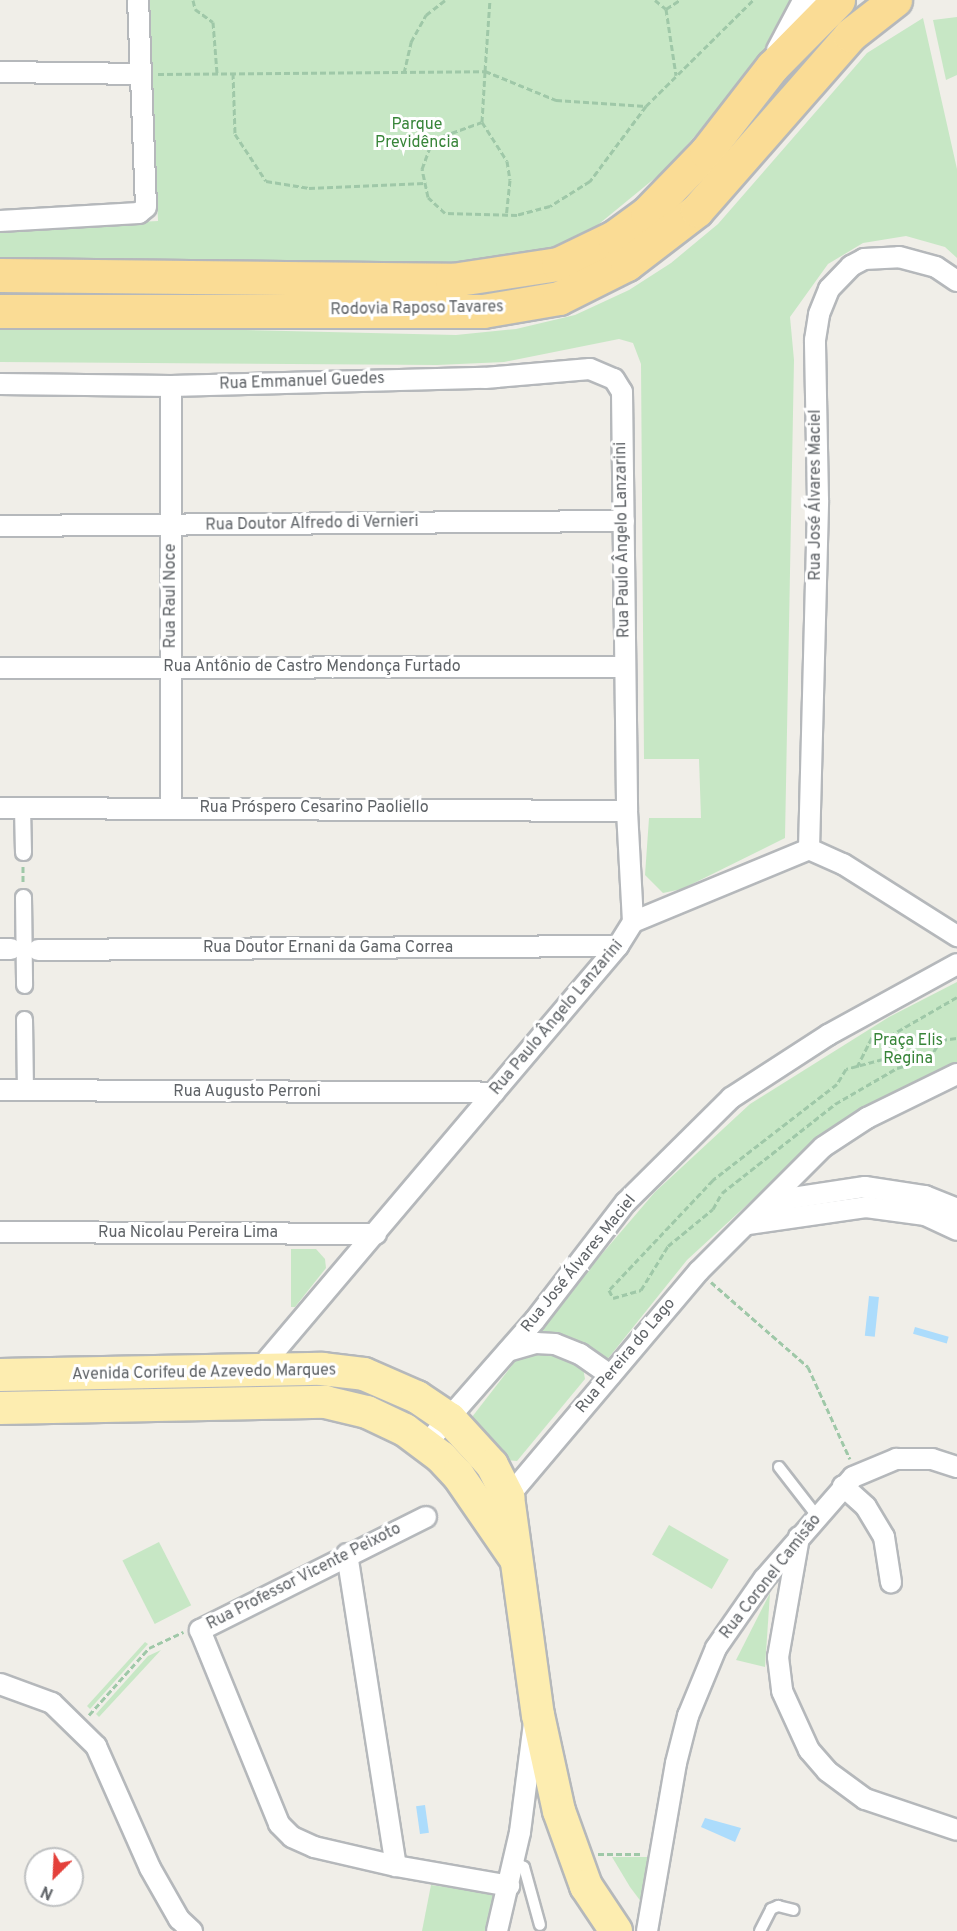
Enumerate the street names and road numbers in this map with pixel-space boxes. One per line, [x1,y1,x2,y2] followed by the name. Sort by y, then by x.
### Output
[330,298,504,320] street label: Rodovia Raposo Tavares
[219,370,385,394] street label: Rua Emmanuel Guedes
[806,409,826,581] street label: Rua José Álvares Maciel
[612,441,634,639] street label: Rua Paulo Ângelo Lanzarini
[205,513,419,535] street label: Rua Doutor Alfredo di Vernieri
[161,544,181,648] street label: Rua Raul Noce
[163,657,461,677] street label: Rua Antônio de Castro Mendonça Furtado
[199,798,429,818] street label: Rua Próspero Cesarino Paoliello
[486,936,628,1100] street label: Rua Paulo Ângelo Lanzarini
[203,938,453,958] street label: Rua Doutor Ernani da Gama Correa
[173,1082,321,1102] street label: Rua Augusto Perroni
[517,1191,641,1337] street label: Rua José Álvares Maciel
[98,1223,278,1243] street label: Rua Nicolau Pereira Lima
[572,1295,680,1417] street label: Rua Pereira do Lago
[71,1361,337,1385] street label: Avenida Corifeu de Azevedo Marques
[716,1511,826,1643] street label: Rua Coronel Camisão
[203,1519,405,1635] street label: Rua Professor Vicente Peixoto

